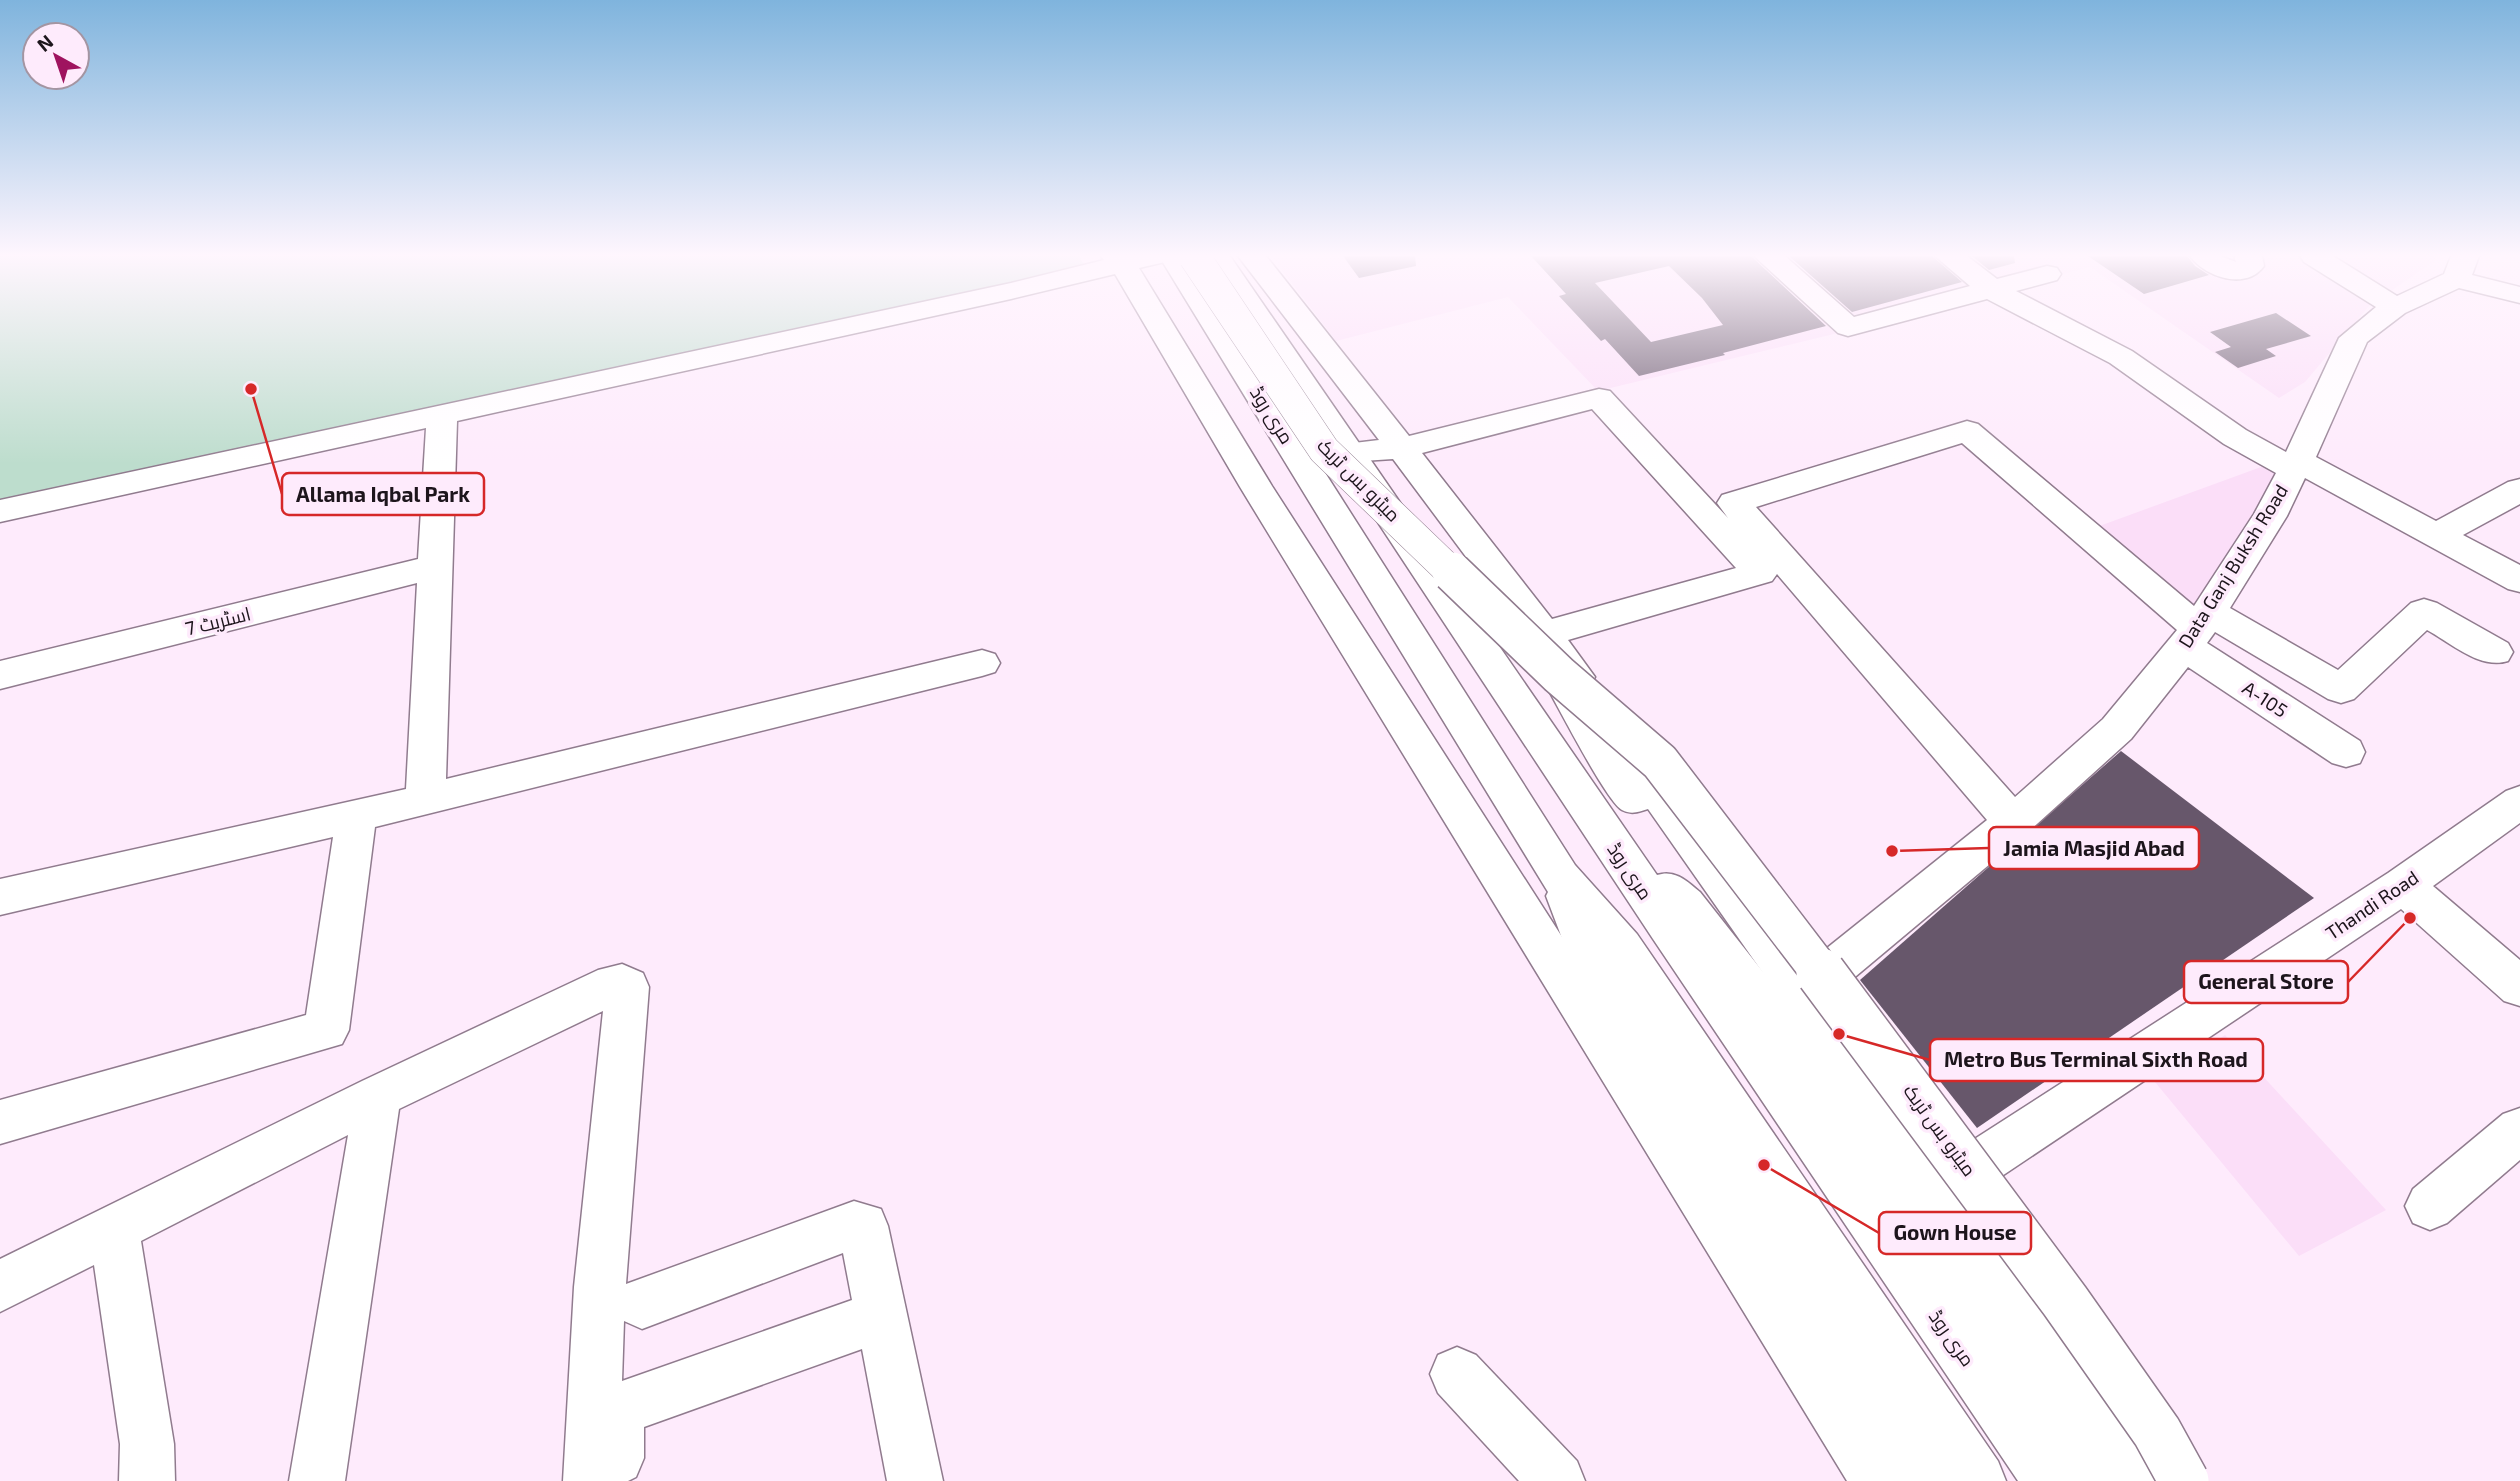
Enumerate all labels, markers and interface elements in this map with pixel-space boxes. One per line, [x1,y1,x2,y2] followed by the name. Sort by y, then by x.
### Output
[21,21,91,91] north arrow
[32,29,57,56] text: N
[1245,382,1299,448] street label: مری روڈ
[1312,433,1406,527] street label: میٹرو بس ٹریک
[282,473,484,515] callout: Allama Iqbal Park
[2173,480,2292,652] street label: Data Ganj Buksh Road
[296,481,470,506] text: Allama Iqbal Park
[183,601,253,641] street label: اسٹریٹ 7
[2238,676,2292,722] street label: A-105
[1989,827,2199,869] callout: Jamia Masjid Abad
[2003,835,2185,860] text: Jamia Masjid Abad
[1602,838,1658,904] street label: مری روڈ
[2321,865,2423,944] street label: Thandi Road
[2184,961,2348,1003] callout: General Store
[2198,968,2334,993] text: General Store
[1930,1039,2263,1081] callout: Metro Bus Terminal Sixth Road
[1944,1046,2248,1071] text: Metro Bus Terminal Sixth Road
[1899,1079,1981,1181] street label: میٹرو بس ٹریک
[1879,1212,2031,1254] callout: Gown House
[1893,1219,2017,1244] text: Gown House
[1924,1305,1980,1371] street label: مری روڈ

